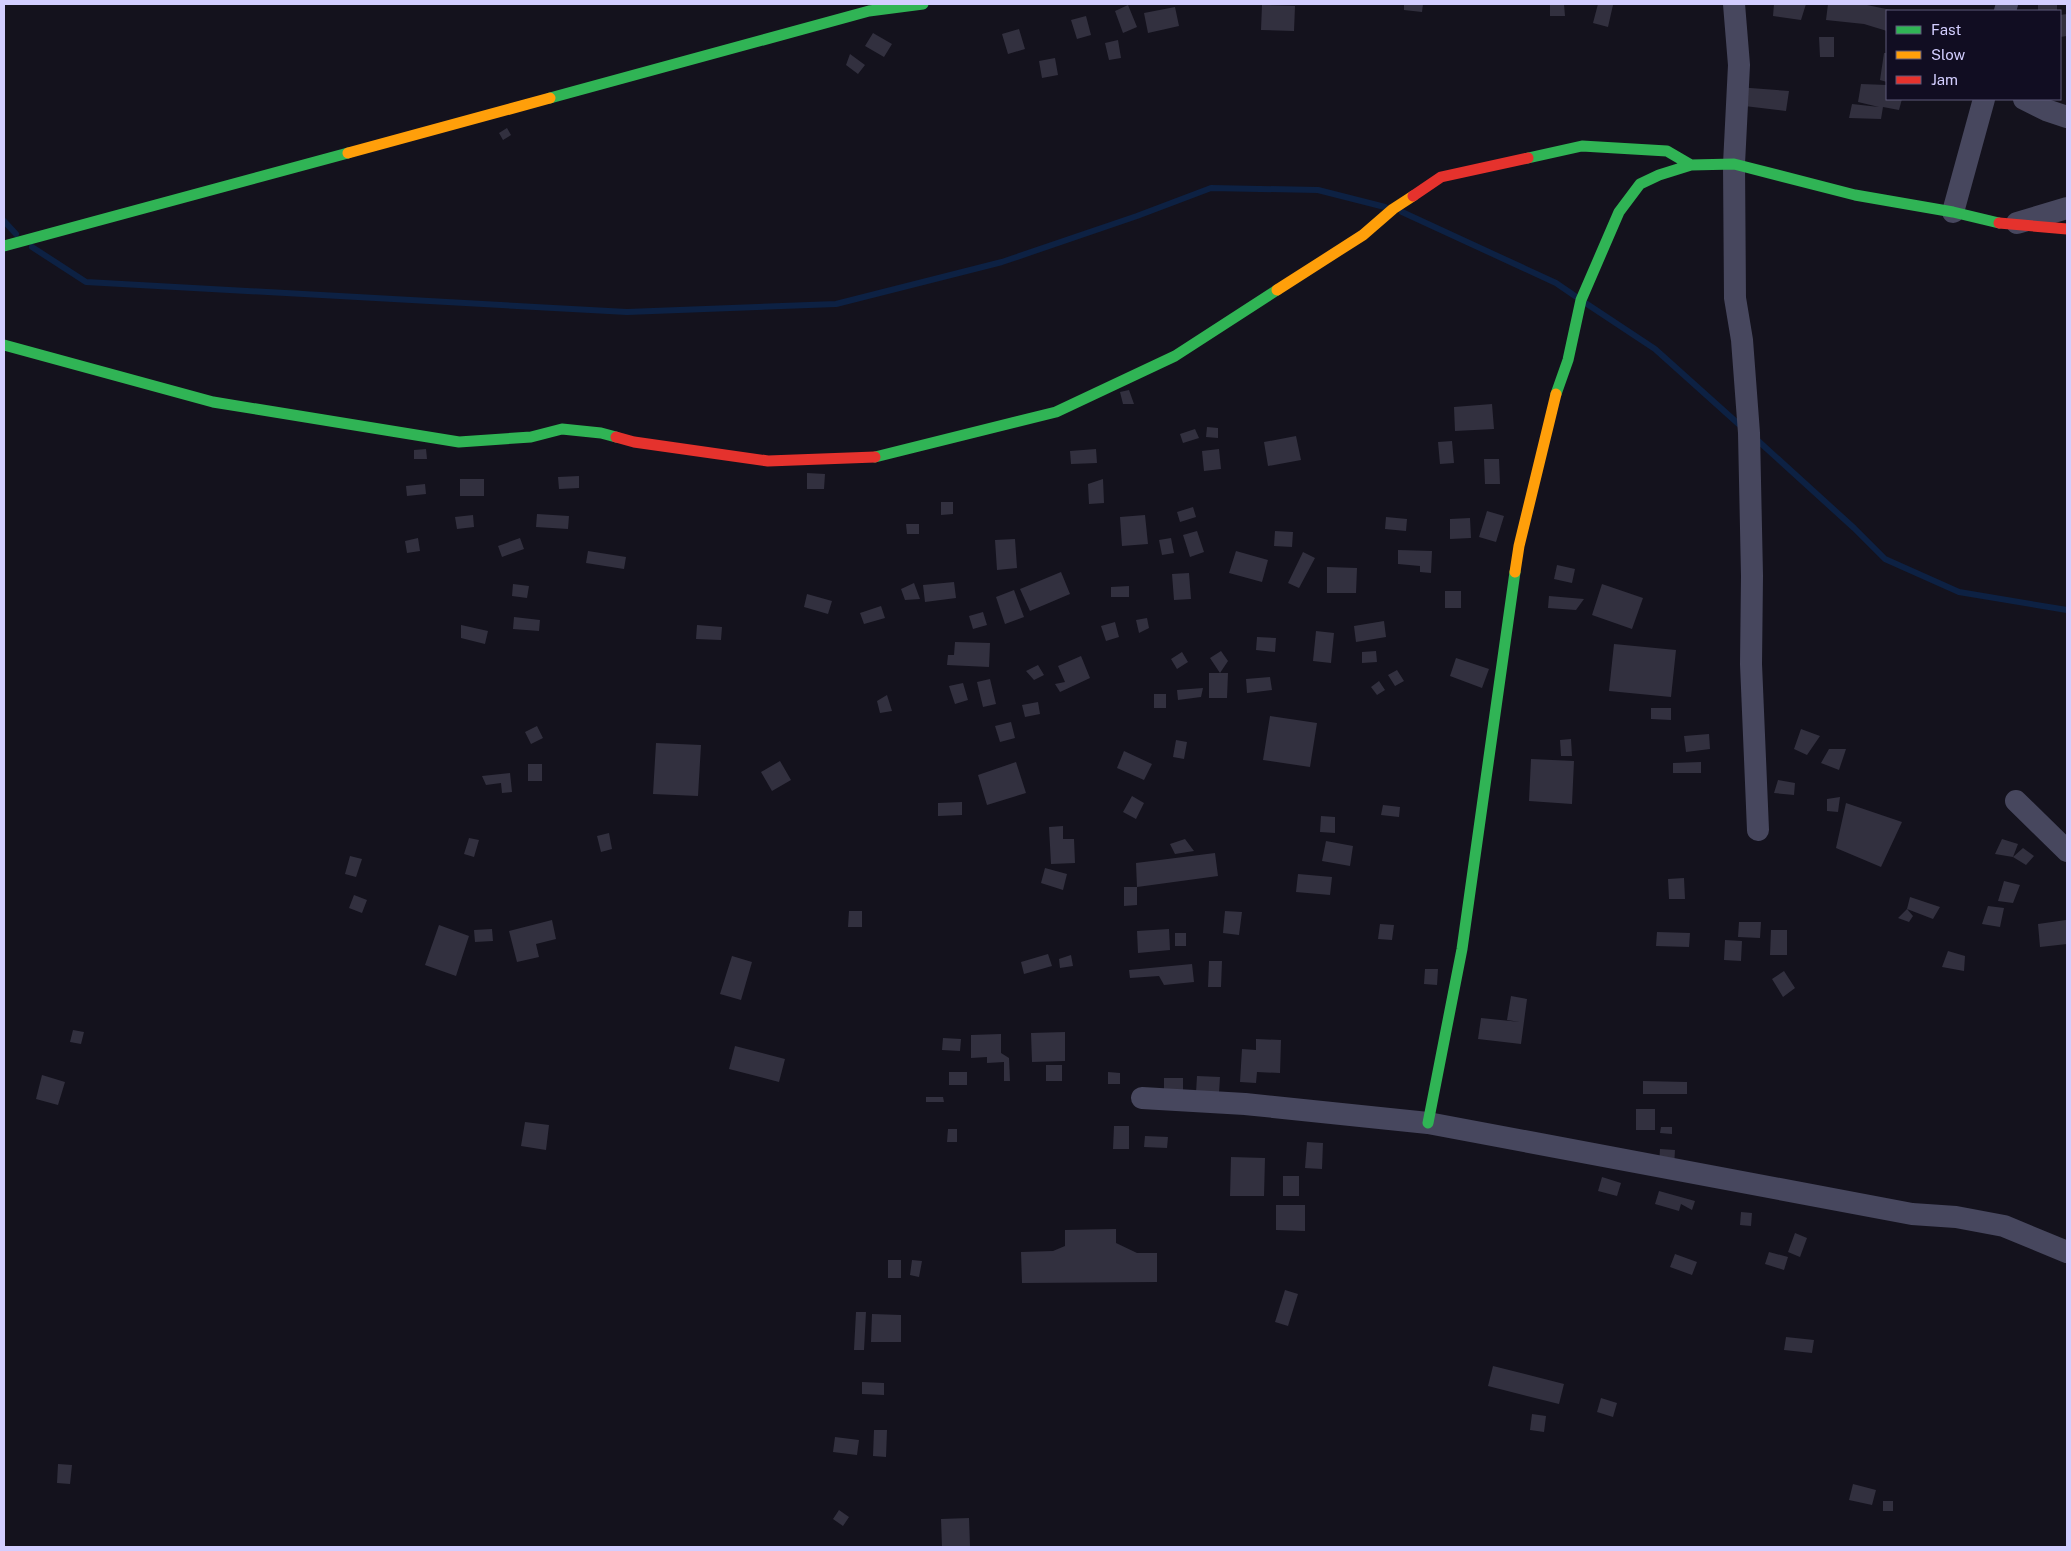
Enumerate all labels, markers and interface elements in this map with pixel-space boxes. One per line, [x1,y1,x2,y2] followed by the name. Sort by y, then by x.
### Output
[1886,10,2061,100] legend
[1931,21,1961,38] text: Fast
[1931,46,1966,63] text: Slow
[1931,71,1958,88] text: Jam

